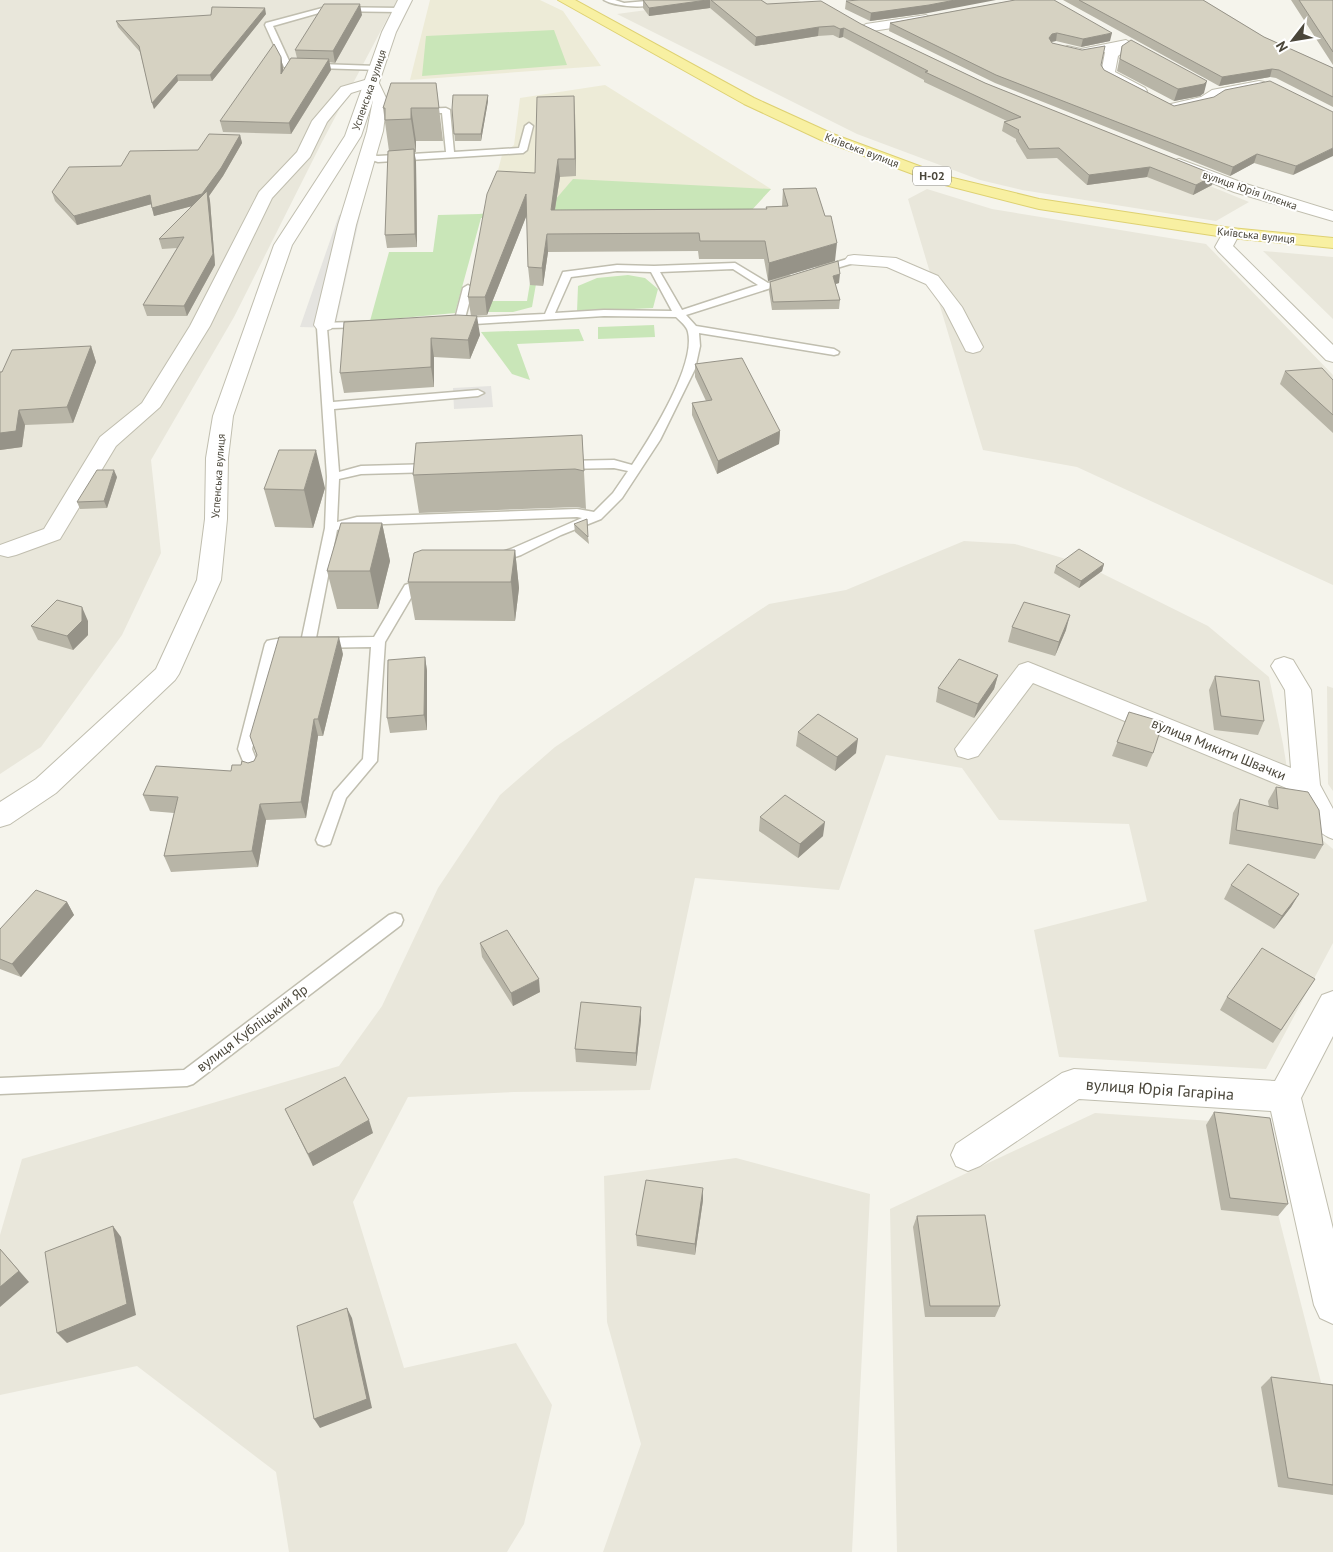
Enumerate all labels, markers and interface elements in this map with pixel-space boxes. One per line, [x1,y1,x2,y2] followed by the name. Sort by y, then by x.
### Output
[1268,15,1318,65] north arrow
[1272,38,1292,55] text: N
[349,48,389,132] street label: Успенська вулиця
[823,129,901,171] street label: Київська вулиця
[913,167,951,186] road number: Н-02
[1201,167,1299,213] street label: вулиця Юрія Іллєнка
[1216,224,1296,246] street label: Київська вулиця
[208,433,228,519] street label: Успенська вулиця
[1149,714,1289,784] street label: вулиця Микити Швачки
[193,980,311,1076] street label: вулиця Кубліцький Яр
[1085,1074,1235,1104] street label: вулиця Юрія Гагаріна

